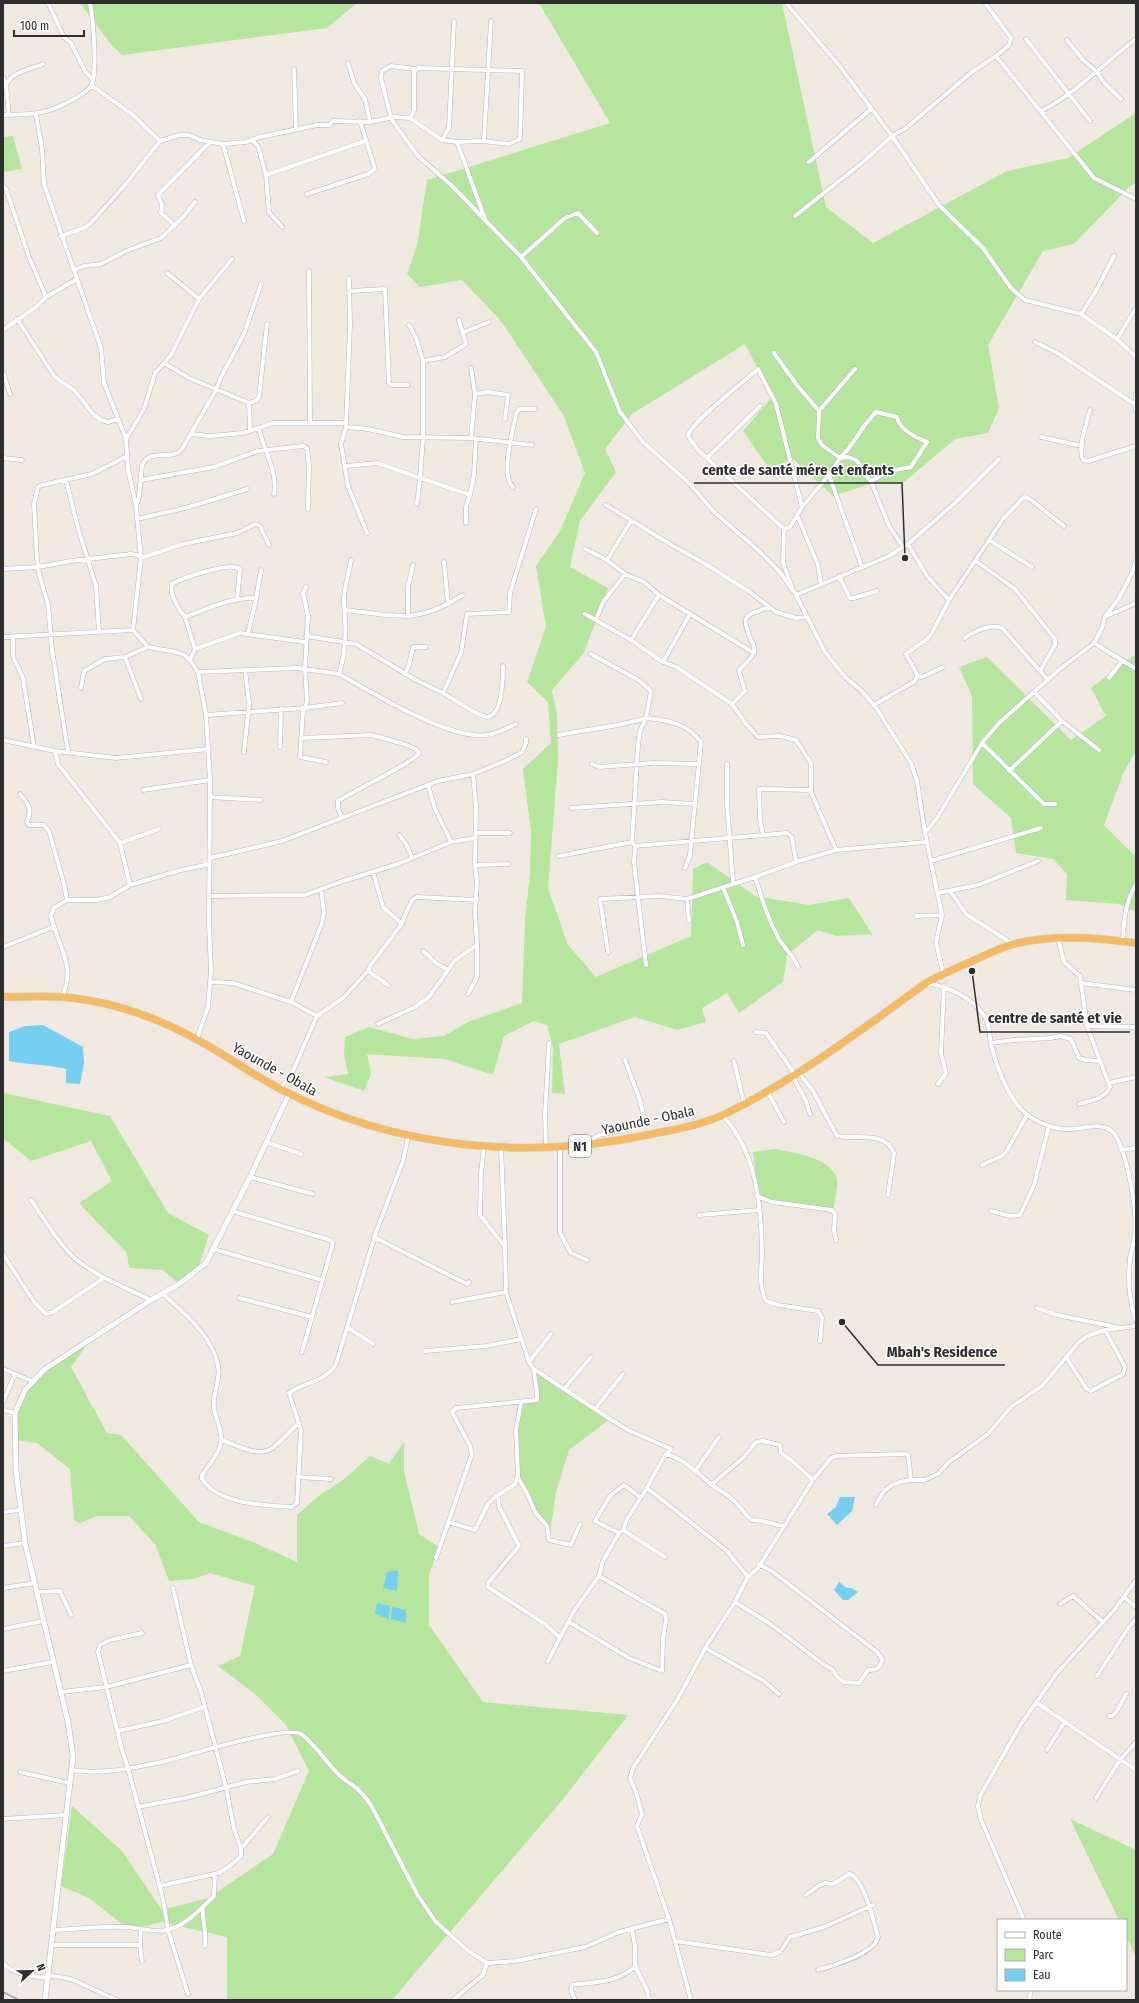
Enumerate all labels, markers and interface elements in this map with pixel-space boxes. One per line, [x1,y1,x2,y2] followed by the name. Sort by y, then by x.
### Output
[14,12,84,38] scale bar
[20,19,49,33] text: 100 m
[694,456,902,483] callout: cente de santé mére et enfants
[702,461,894,479] text: cente de santé mére et enfants
[980,1005,1130,1032] callout: centre de santé et vie
[988,1009,1122,1027] text: centre de santé et vie
[229,1039,320,1100] street label: Yaounde - Obala
[600,1102,696,1139] street label: Yaounde - Obala
[569,1135,591,1157] road number: N1
[878,1338,1005,1365] callout: Mbah's Residence
[887,1343,998,1361] text: Mbah's Residence
[997,1919,1127,1991] legend
[1033,1928,1062,1942] text: Route
[1033,1948,1054,1962] text: Parc
[12,1951,52,1991] north arrow
[34,1962,48,1973] text: N
[1033,1968,1051,1982] text: Eau

